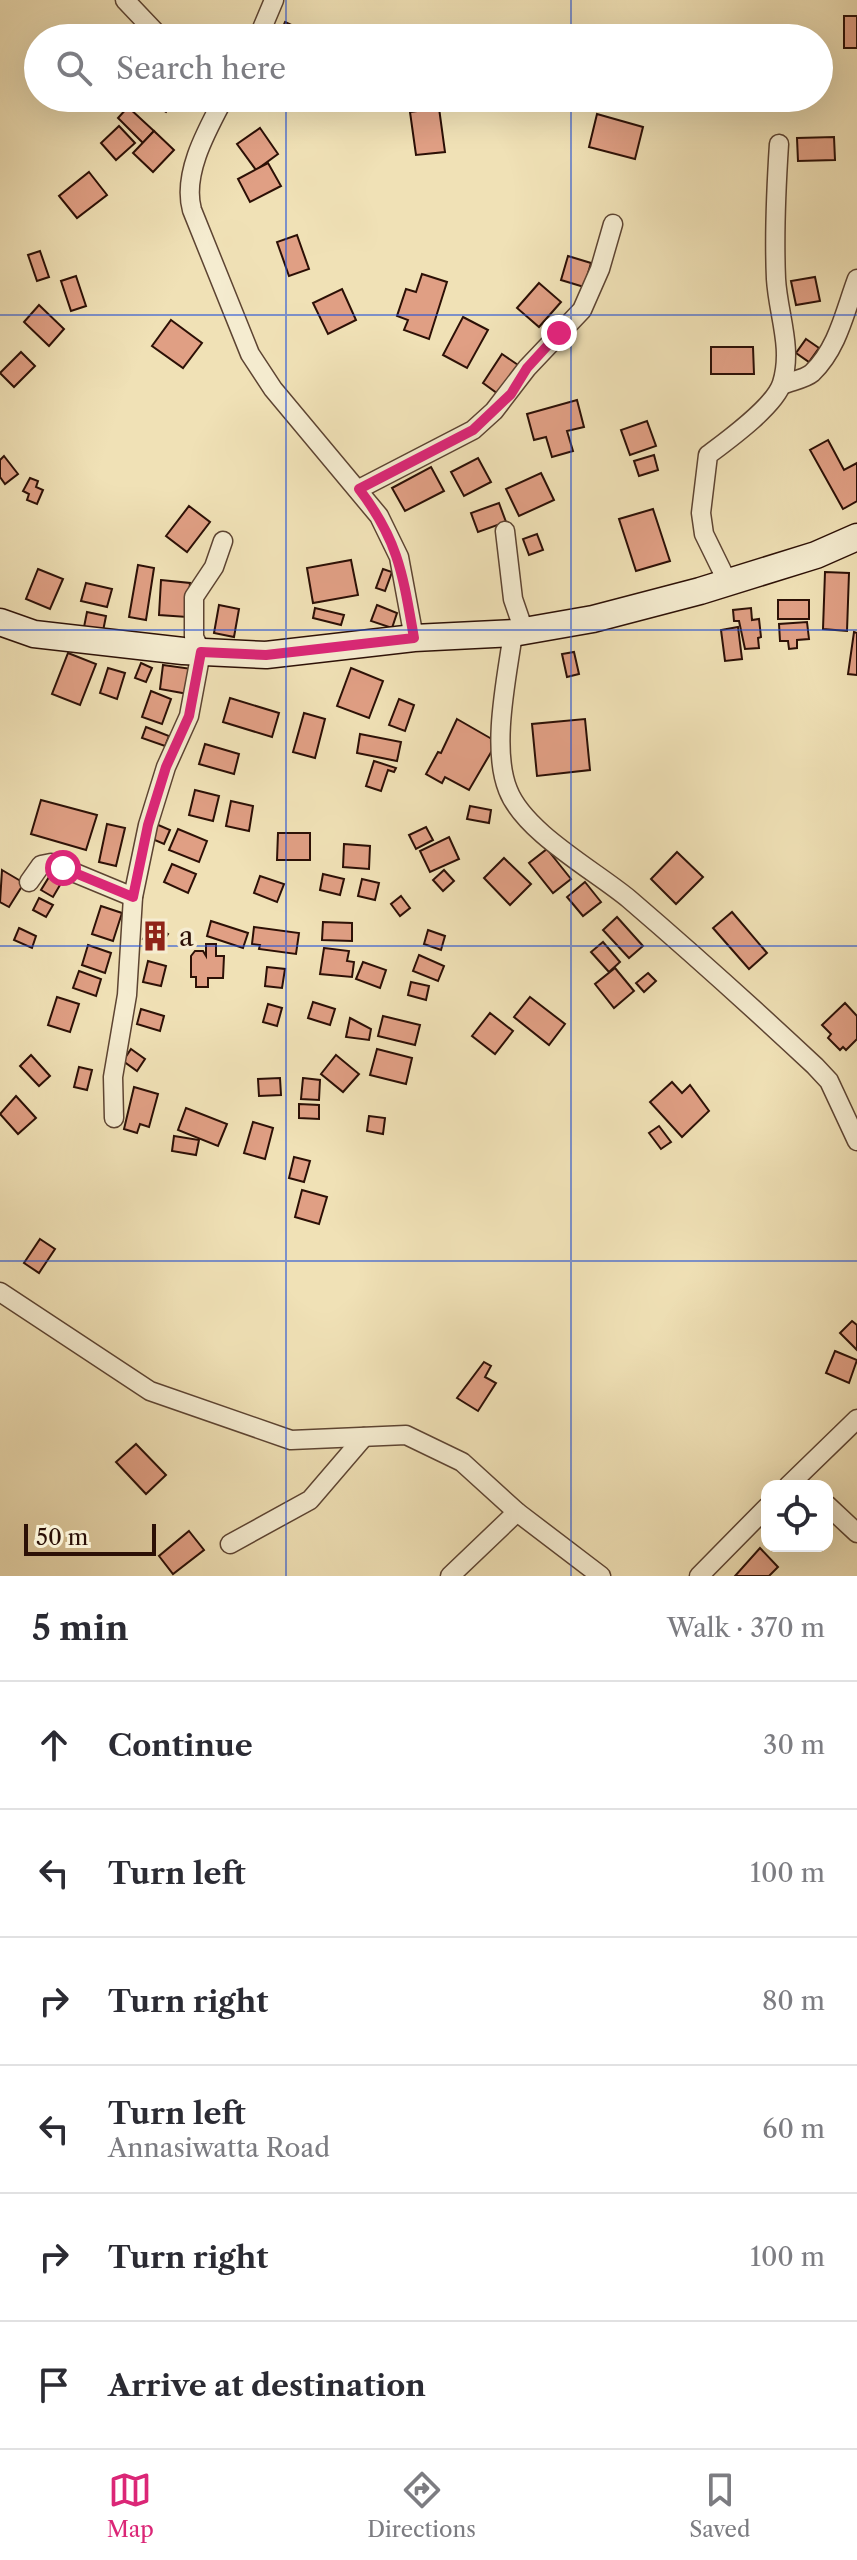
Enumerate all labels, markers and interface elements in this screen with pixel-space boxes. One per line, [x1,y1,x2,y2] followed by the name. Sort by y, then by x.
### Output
[24,24,833,112] search box
[52,46,96,90] icon: search
[116,50,286,87] text: Search here
[541,315,577,351] route end
[45,850,81,886] route start
[138,919,172,953] building icon: a
[179,919,194,953] place label: a
[761,1480,833,1552] map controls
[761,1480,833,1552] button: locate
[24,1520,156,1556] scale bar
[36,1524,88,1551] text: 50 m
[32,1607,129,1649] text: 5 min
[667,1612,825,1644] text: Walk · 370 m
[32,1723,76,1767] icon: ahead
[108,1727,253,1764] text: Continue
[763,1729,825,1761] text: 30 m
[32,1851,76,1895] icon: left
[108,1855,245,1892] text: Turn left
[750,1857,825,1889] text: 100 m
[32,1979,76,2023] icon: right
[108,1983,268,2020] text: Turn right
[762,1985,825,2017] text: 80 m
[108,2095,245,2132] text: Turn left
[32,2107,76,2151] icon: left
[762,2113,825,2145] text: 60 m
[108,2132,330,2164] text: Annasiwatta Road
[32,2235,76,2279] icon: right
[108,2239,268,2276] text: Turn right
[750,2241,825,2273] text: 100 m
[32,2363,76,2407] icon: arrive
[108,2367,426,2404] text: Arrive at destination
[107,2468,154,2543] tab: Map
[367,2468,476,2543] tab: Directions
[689,2468,750,2543] tab: Saved

